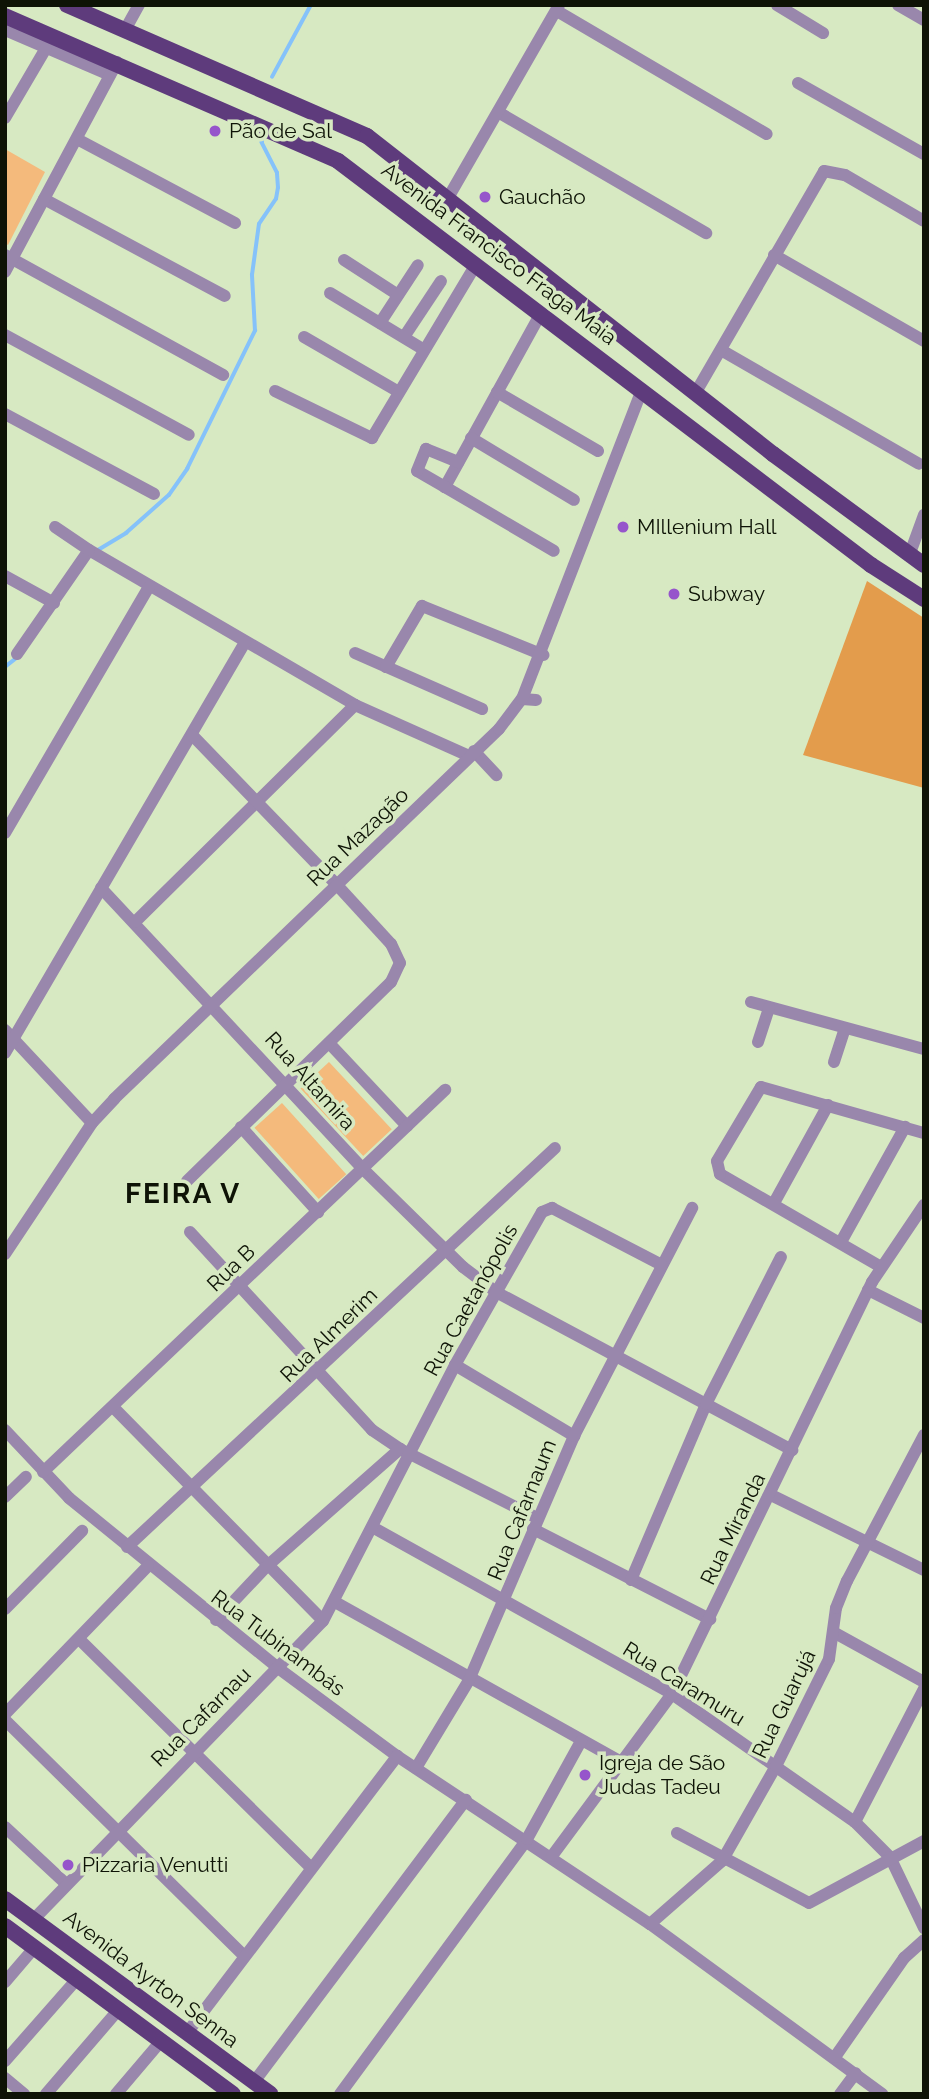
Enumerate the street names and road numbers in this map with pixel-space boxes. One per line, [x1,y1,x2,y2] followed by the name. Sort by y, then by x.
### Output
[377,157,621,351] street label: Avenida Francisco Fraga Maia
[302,782,414,892] street label: Rua Mazagão
[259,1027,361,1135] street label: Rua Altamira
[419,1220,523,1380] street label: Rua Caetanópolis
[202,1239,260,1297] street label: Rua B
[275,1282,383,1388] street label: Rua Almerim
[482,1436,562,1584] street label: Rua Cafarnaum
[695,1469,771,1589] street label: Rua Miranda
[206,1584,350,1702] street label: Rua Tubinambás
[618,1636,750,1732] street label: Rua Caramuru
[747,1646,821,1762] street label: Rua Guarujá
[146,1662,256,1772] street label: Rua Cafarnau
[58,1905,244,2053] street label: Avenida Ayrton Senna

